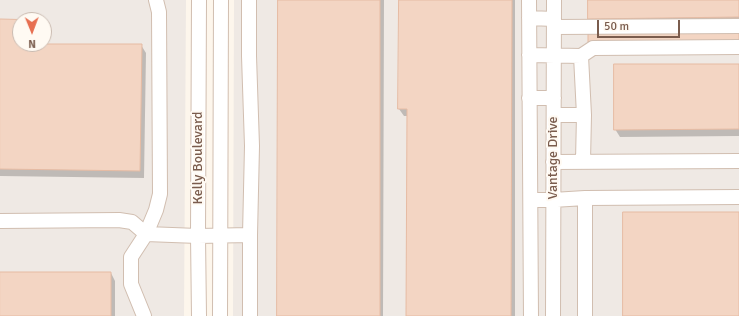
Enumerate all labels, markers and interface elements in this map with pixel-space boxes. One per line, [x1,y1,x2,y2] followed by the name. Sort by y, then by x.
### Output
[12,12,52,52] north arrow
[599,12,682,38] scale bar
[604,19,629,34] text: 50 m
[28,37,36,50] text: N
[190,112,206,204] street label: Kelly Boulevard
[545,117,561,199] street label: Vantage Drive

